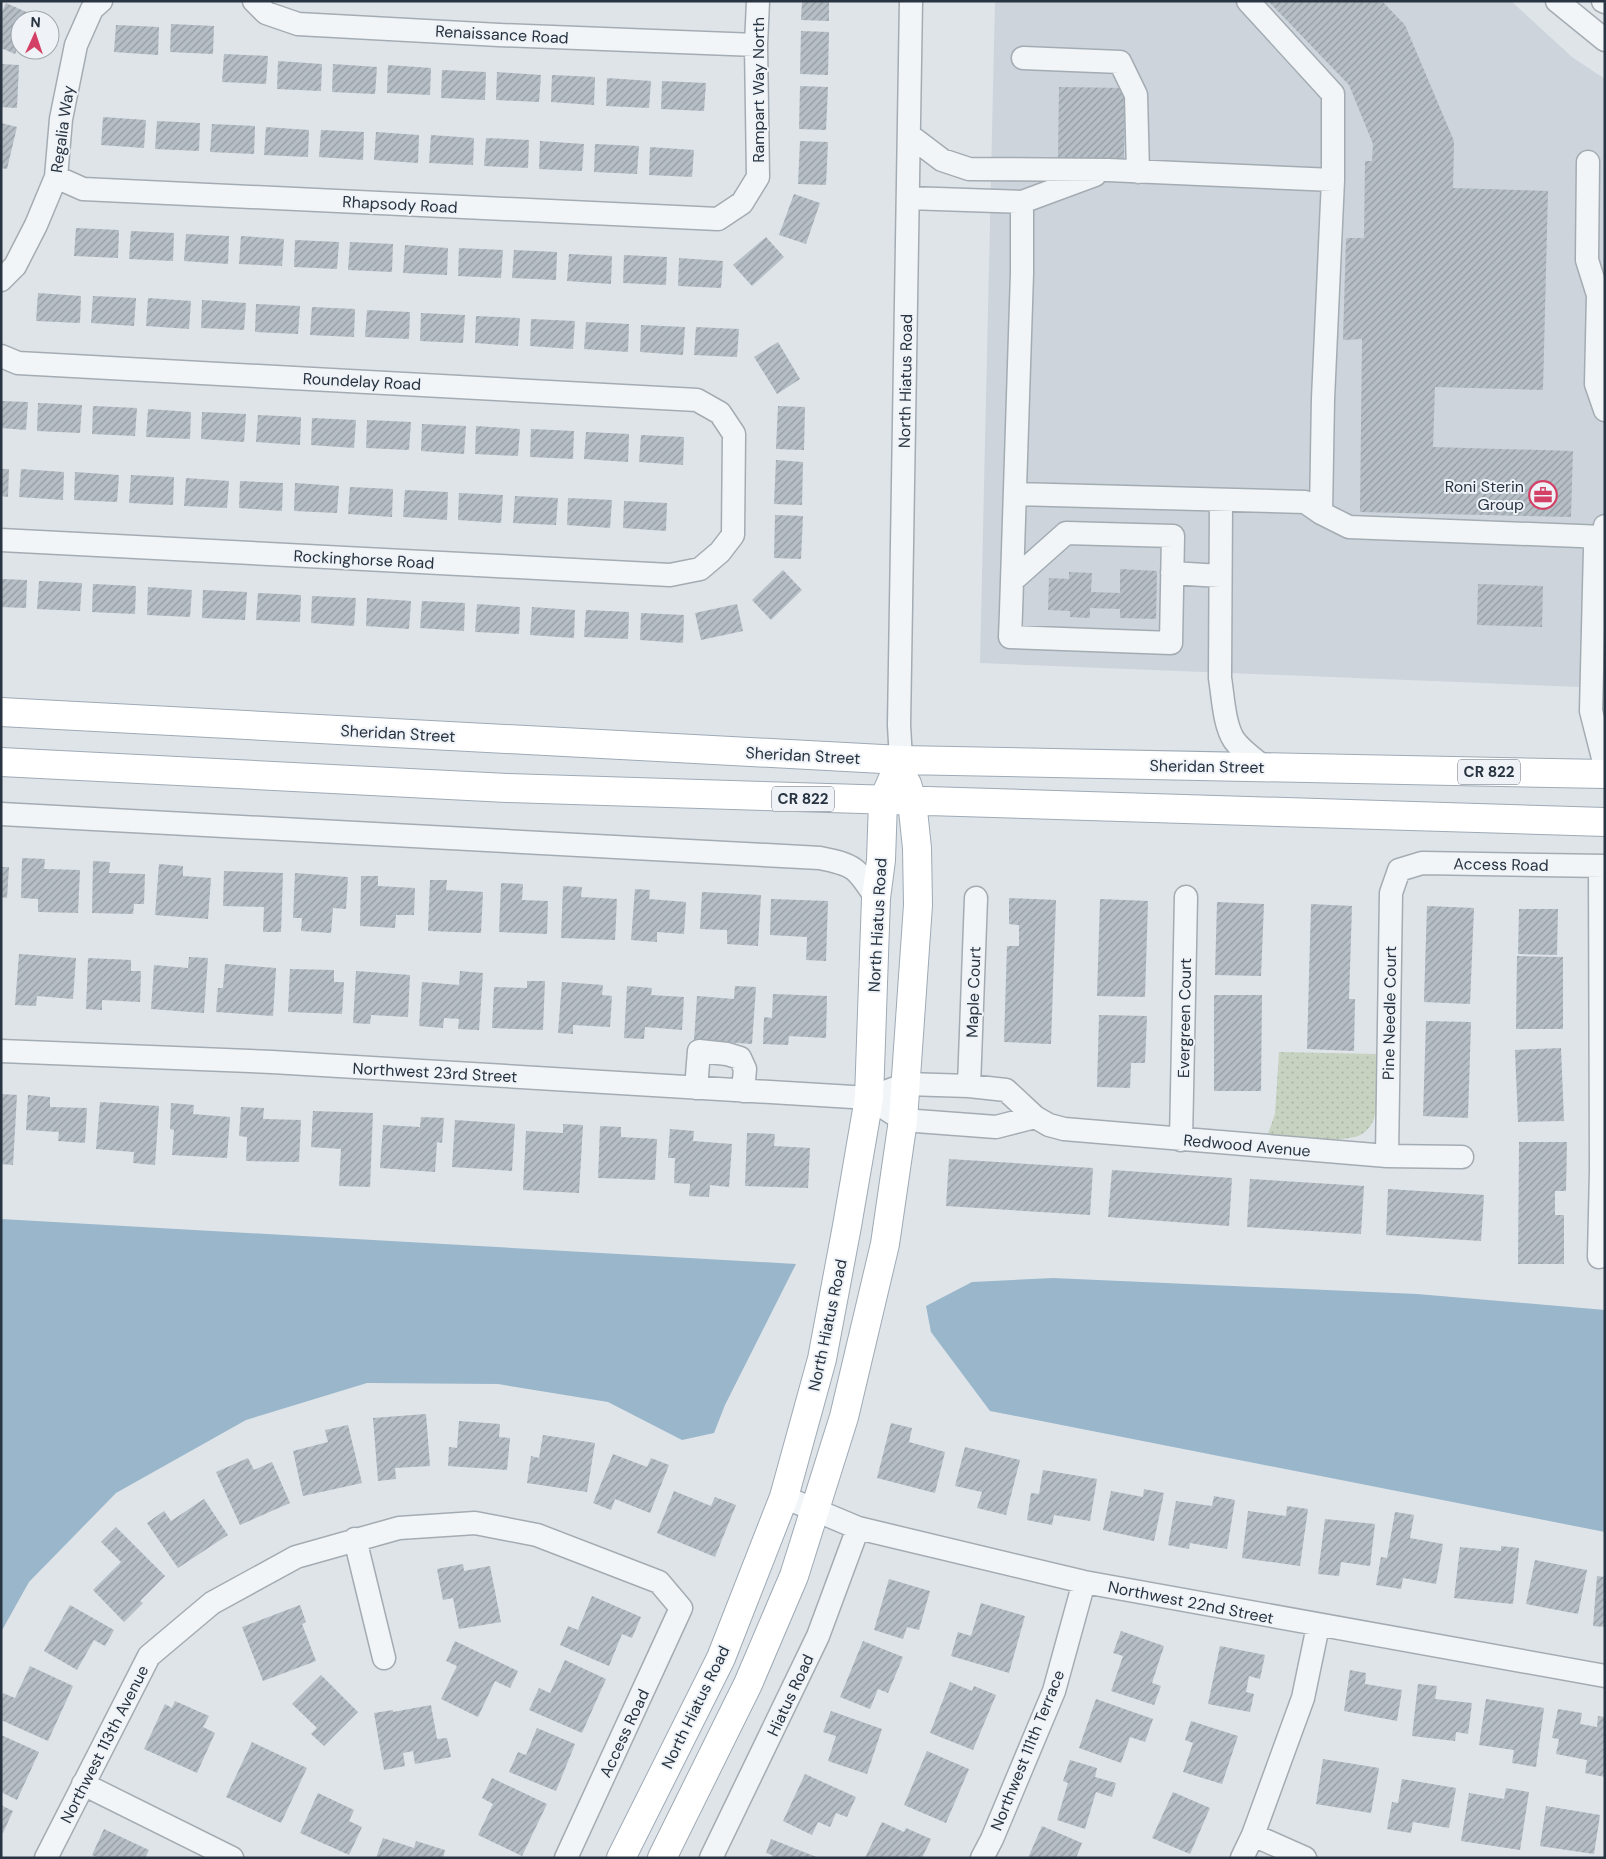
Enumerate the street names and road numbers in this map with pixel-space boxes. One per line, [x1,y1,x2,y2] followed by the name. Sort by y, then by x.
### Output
[748,17,769,163] street label: Rampart Way North
[435,21,569,48] street label: Renaissance Road
[46,84,79,174] street label: Regalia Way
[342,191,458,218] street label: Rhapsody Road
[894,314,917,448] street label: North Hiatus Road
[302,368,422,395] street label: Roundelay Road
[293,545,435,574] street label: Rockinghorse Road
[340,720,456,747] street label: Sheridan Street
[745,742,861,769] street label: Sheridan Street
[1149,755,1265,778] street label: Sheridan Street
[1458,760,1520,784] road number: CR 822
[772,786,834,812] road number: CR 822
[1453,853,1549,876] street label: Access Road
[863,857,892,993] street label: North Hiatus Road
[961,946,986,1038] street label: Maple Court
[1378,946,1401,1080] street label: Pine Needle Court
[1173,958,1196,1078] street label: Evergreen Court
[352,1058,518,1087] street label: Northwest 23rd Street
[1182,1129,1311,1162] street label: Redwood Avenue
[803,1257,852,1393] street label: North Hiatus Road
[1106,1576,1276,1629] street label: Northwest 22nd Street
[657,1642,734,1772] street label: North Hiatus Road
[762,1651,819,1740] street label: Hiatus Road
[55,1662,153,1827] street label: Northwest 113th Avenue
[986,1667,1069,1834] street label: Northwest 111th Terrace
[595,1686,654,1781] street label: Access Road

